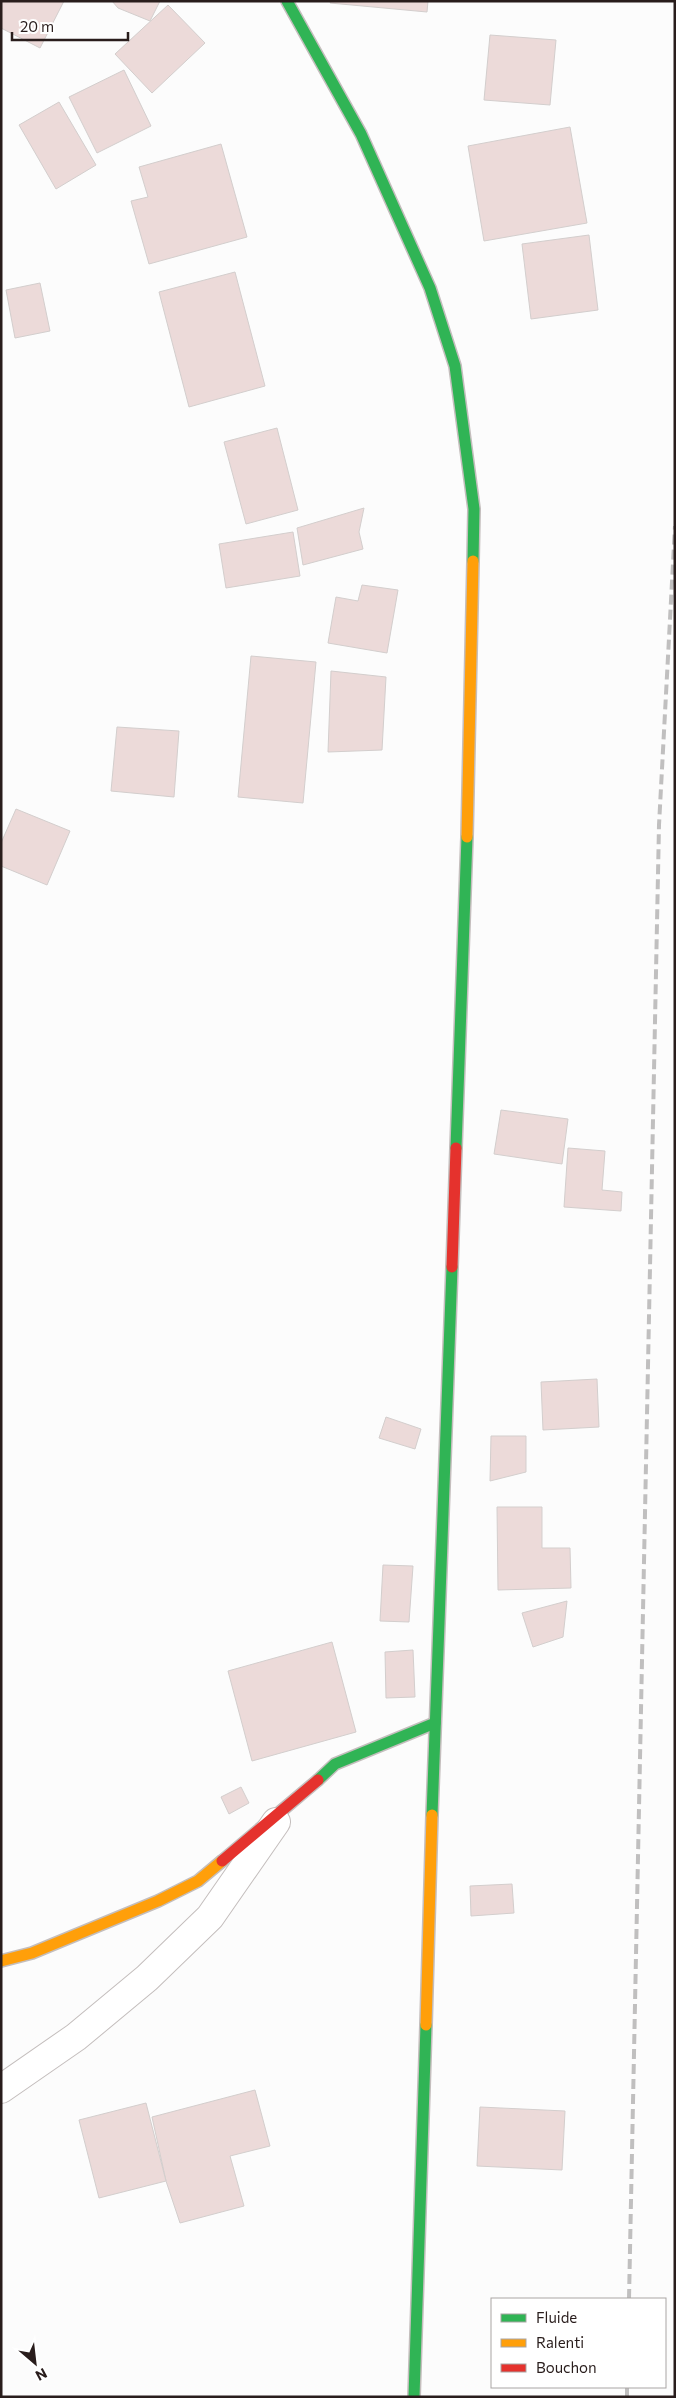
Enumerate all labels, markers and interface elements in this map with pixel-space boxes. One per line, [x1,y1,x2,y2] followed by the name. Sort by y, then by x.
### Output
[12,10,129,42] scale bar
[20,17,54,35] text: 20 m
[491,2298,666,2388] legend
[536,2308,577,2326] text: Fluide
[536,2333,584,2351] text: Ralenti
[10,2338,60,2388] north arrow
[536,2358,597,2376] text: Bouchon
[33,2365,50,2385] text: N

